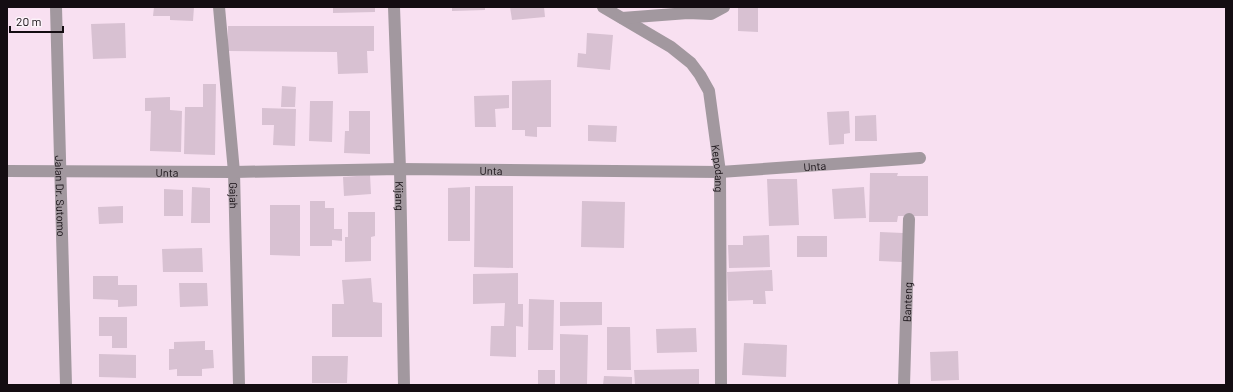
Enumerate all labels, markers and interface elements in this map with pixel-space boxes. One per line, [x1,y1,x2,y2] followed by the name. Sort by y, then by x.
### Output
[10,8,63,34] scale bar
[16,14,42,28] text: 20 m
[710,144,727,192] street label: Kepodang
[53,155,69,237] street label: Jalan Dr. Sutomo
[803,158,827,173] street label: Unta
[480,163,502,176] street label: Unta
[156,165,178,178] street label: Unta
[394,181,407,211] street label: Kijang
[228,182,241,209] street label: Gajah
[899,282,914,322] street label: Banteng

